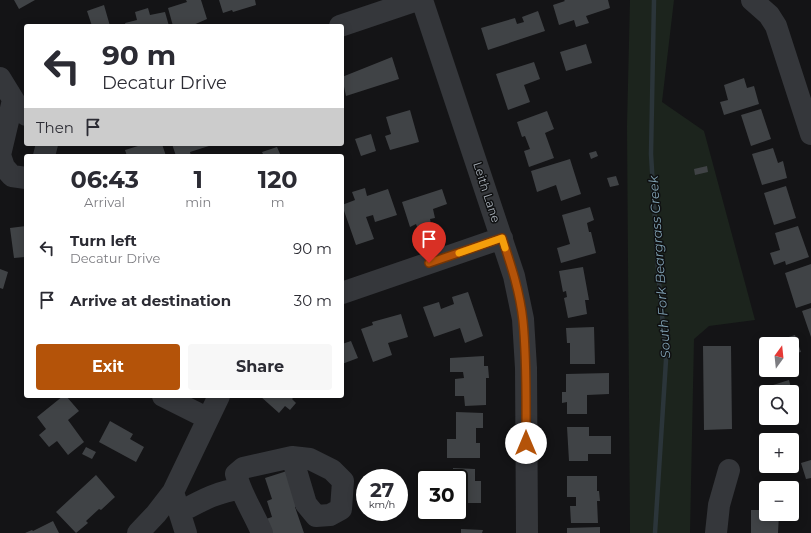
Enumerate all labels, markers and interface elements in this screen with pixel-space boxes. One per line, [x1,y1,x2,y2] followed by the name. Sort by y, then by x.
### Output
[102,38,176,72] text: 90 m
[36,40,88,92] icon: left
[102,72,227,94] text: Decatur Drive
[82,116,104,138] icon: arrive
[36,118,74,137] text: Then
[470,160,504,224] street label: Leith Lane
[70,165,139,194] text: 06:43
[194,165,203,194] text: 1
[258,165,298,194] text: 120
[645,174,673,359] water label: South Fork Beargrass Creek
[84,194,125,210] text: Arrival
[185,194,211,210] text: min
[271,194,285,210] text: m
[412,222,446,263] pin
[418,228,440,250] icon: arrive
[70,231,137,250] text: Turn left
[36,237,58,259] icon: left
[293,239,332,258] text: 90 m
[70,250,160,266] text: Decatur Drive
[36,289,58,311] icon: arrive
[70,291,231,310] text: Arrive at destination
[294,291,332,310] text: 30 m
[759,337,799,377] north arrow
[759,337,799,521] map controls
[36,344,180,390] button: Exit
[188,344,332,390] button: Share
[759,385,799,425] button: search
[505,422,547,464] position arrow
[759,433,799,473] button: +
[416,469,468,521] speed limit sign: 30
[370,478,394,502] text: 27
[759,481,799,521] button: −
[369,498,395,511] text: km/h

